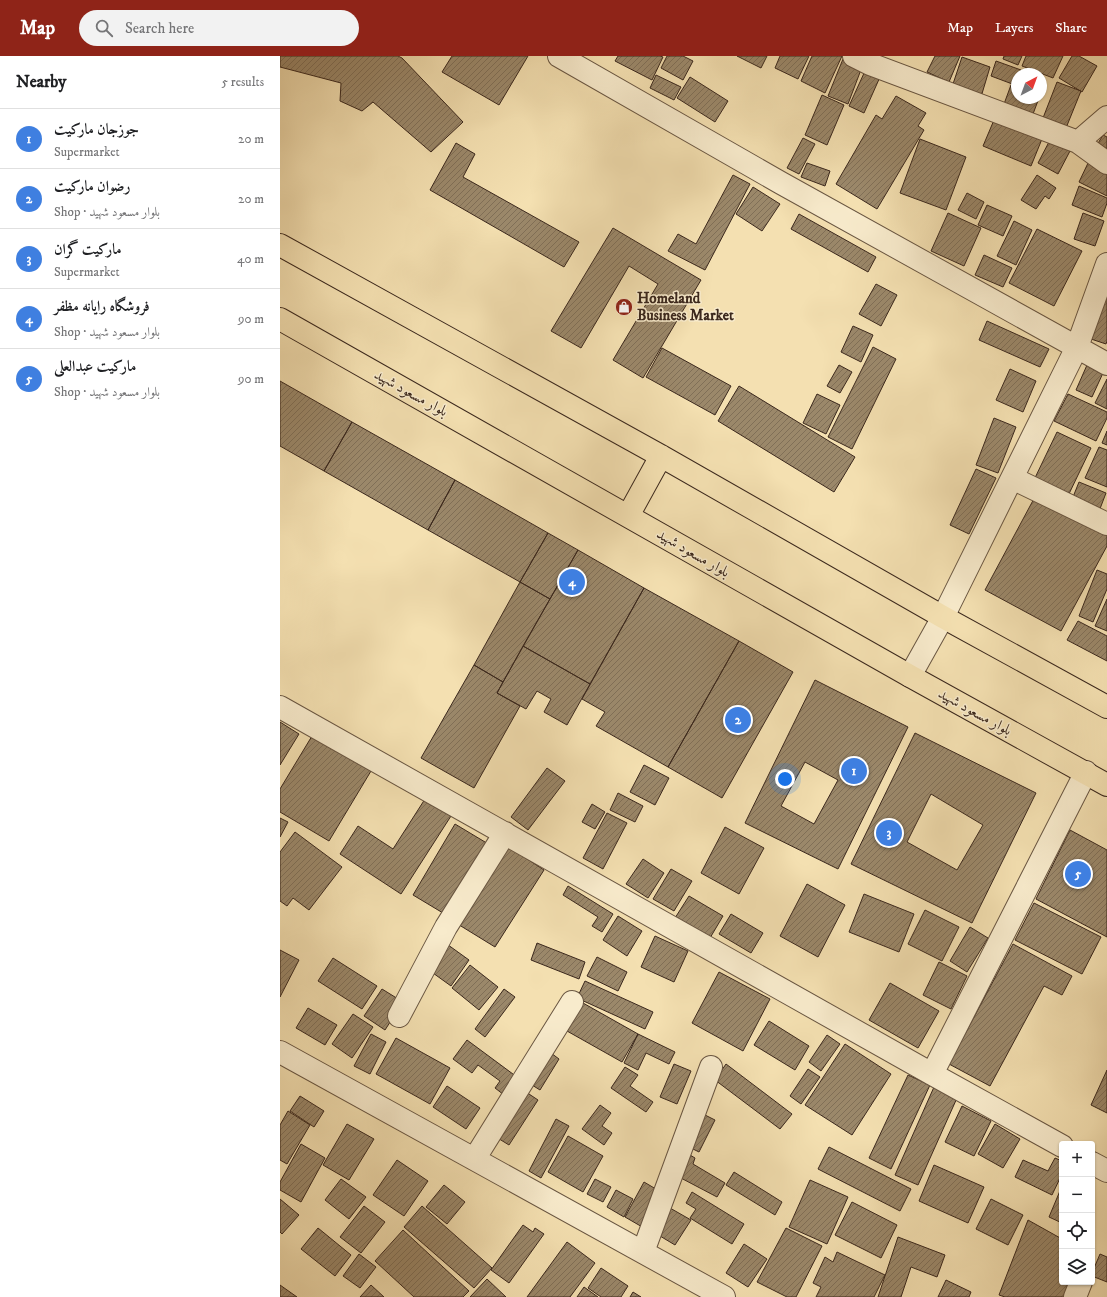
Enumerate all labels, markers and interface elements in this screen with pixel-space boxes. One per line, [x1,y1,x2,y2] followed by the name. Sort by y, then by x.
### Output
[79,10,359,46] search box
[20,17,55,40] text: Map
[93,17,115,39] icon: search
[125,19,194,38] text: Search here
[947,19,973,37] text: Map
[995,19,1033,37] text: Layers
[1055,19,1087,37] text: Share
[1011,68,1047,104] north arrow
[16,71,66,93] text: Nearby
[222,74,264,90] text: 5 results
[54,120,139,139] text: جوزجان مارکیت
[27,131,31,147] text: 1
[238,131,264,147] text: 20 m
[54,144,120,160] text: Supermarket
[54,177,131,196] text: رضوان مارکیت
[26,191,32,207] text: 2
[238,191,264,207] text: 20 m
[54,204,160,220] text: Shop · بلوار مسعود شهید
[54,240,122,259] text: مارکیت گران
[27,251,31,267] text: 3
[237,251,264,267] text: 40 m
[54,264,120,280] text: Supermarket
[637,289,734,325] place label: Homeland Business Market
[54,297,150,316] text: فروشگاه رایانه مظفر
[614,297,634,317] shop icon: Homeland Business Market
[25,311,33,327] text: 4
[238,311,264,327] text: 90 m
[54,324,160,340] text: Shop · بلوار مسعود شهید
[54,357,136,376] text: مارکیت عبدالعلی
[371,365,451,421] street label: بلوار مسعود شهید
[26,371,32,387] text: 5
[238,371,264,387] text: 90 m
[54,384,160,400] text: Shop · بلوار مسعود شهید
[653,524,733,582] street label: بلوار مسعود شهید
[559,567,585,597] pin: 4
[935,684,1015,740] street label: بلوار مسعود شهید
[725,705,751,735] pin: 2
[841,756,867,786] pin: 1
[775,769,795,789] your location
[876,818,902,848] pin: 3
[1065,859,1091,889] pin: 5
[1059,1141,1095,1285] map controls
[1059,1141,1095,1177] button: +
[1059,1177,1095,1213] button: −
[1059,1213,1095,1249] button: locate
[1059,1249,1095,1285] button: layers

